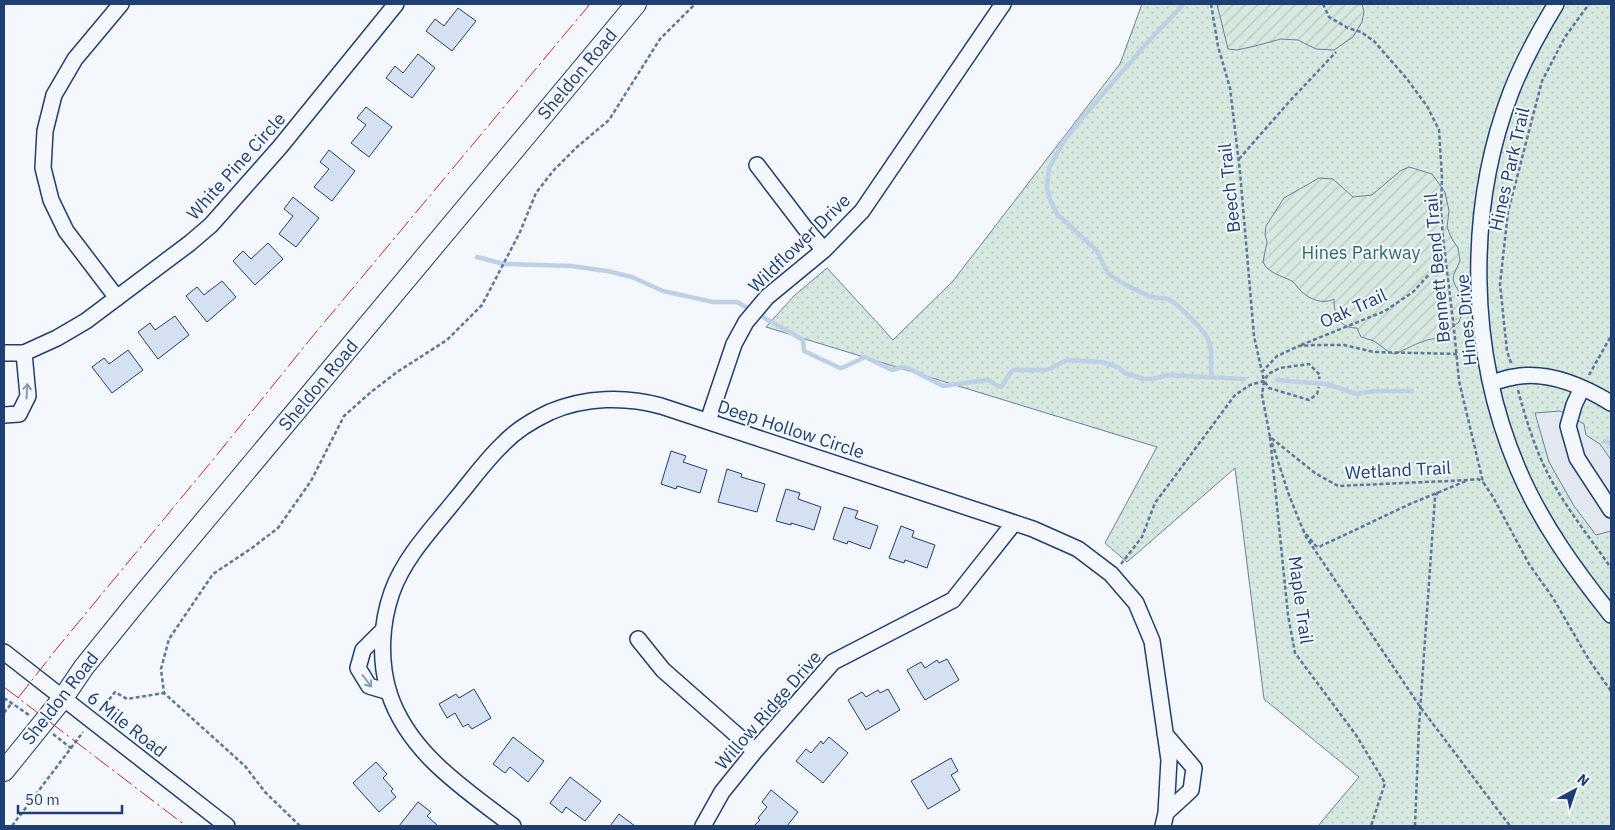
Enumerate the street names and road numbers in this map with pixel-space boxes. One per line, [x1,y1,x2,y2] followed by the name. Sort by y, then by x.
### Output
[532,24,622,124] street label: Sheldon Road
[1484,105,1534,233] street label: Hines Park Trail
[182,107,290,225] street label: White Pine Circle
[1213,142,1245,234] street label: Beech Trail
[743,189,855,297] street label: Wildflower Drive
[1419,192,1455,344] street label: Bennett Bend Trail
[1451,273,1481,367] street label: Hines Drive
[1316,283,1390,333] street label: Oak Trail
[273,335,363,435] street label: Sheldon Road
[715,394,867,464] street label: Deep Hollow Circle
[1344,456,1452,484] street label: Wetland Trail
[1283,554,1319,646] street label: Maple Trail
[710,646,826,774] street label: Willow Ridge Drive
[17,647,103,749] street label: Sheldon Road
[83,686,171,762] street label: 6 Mile Road

